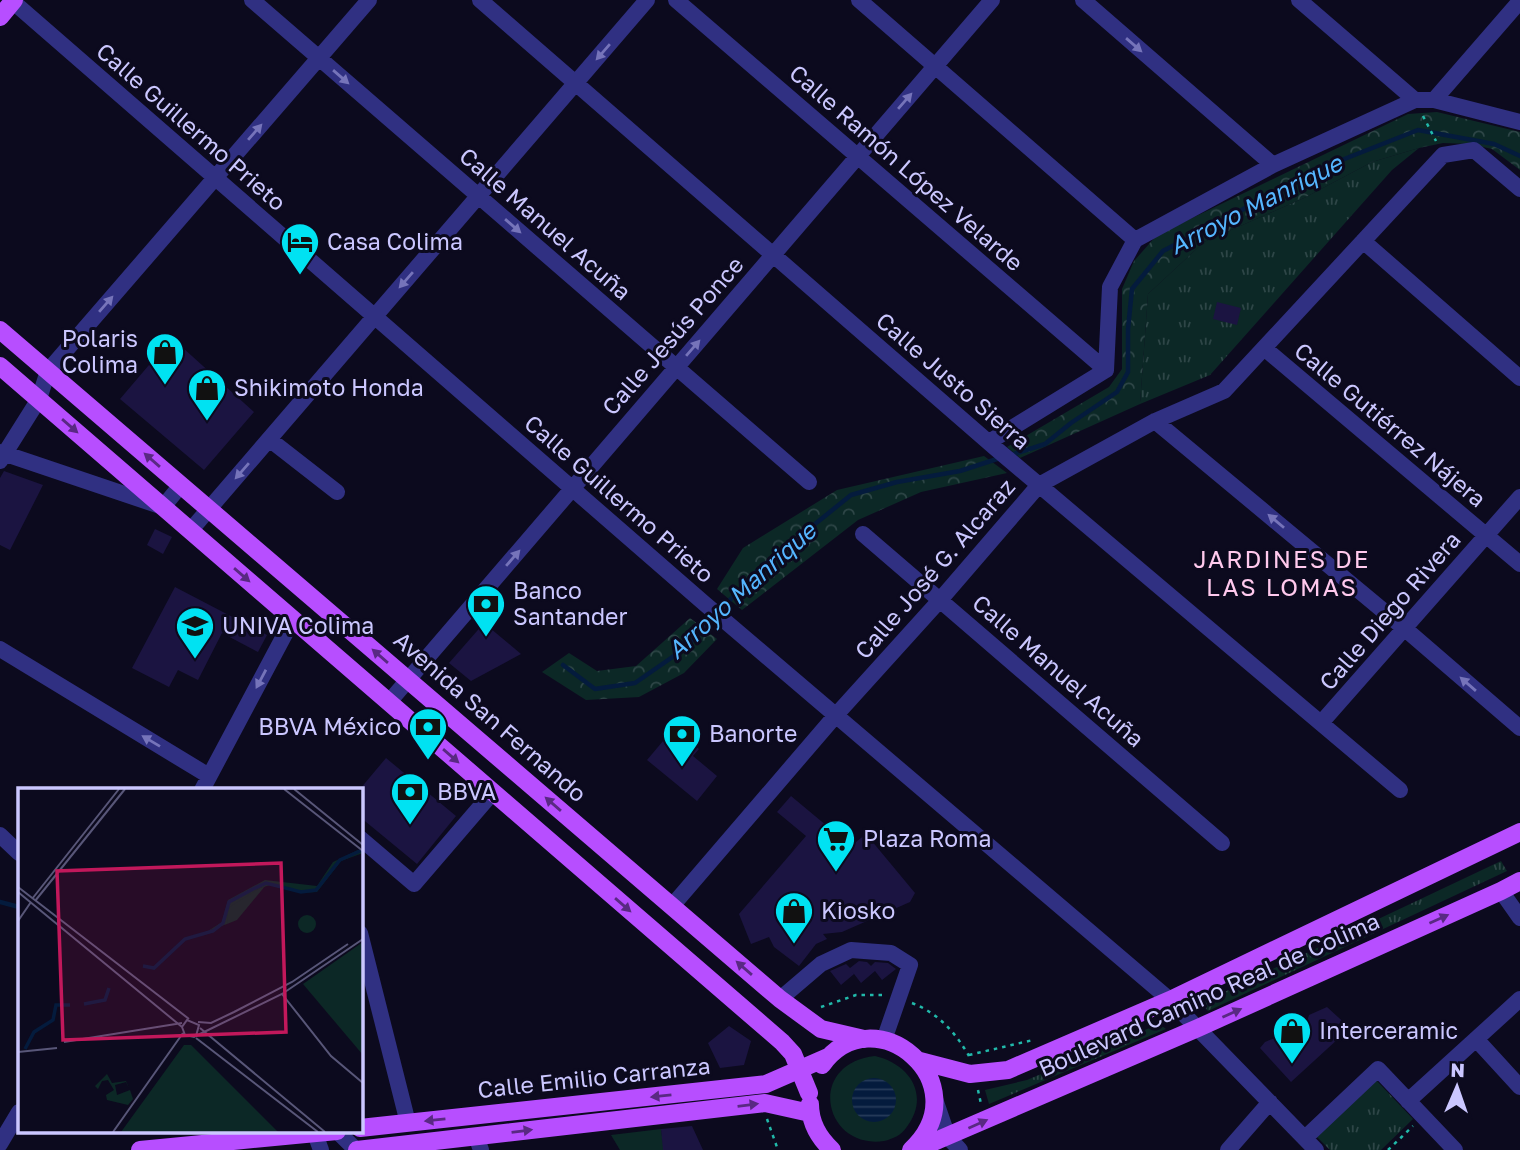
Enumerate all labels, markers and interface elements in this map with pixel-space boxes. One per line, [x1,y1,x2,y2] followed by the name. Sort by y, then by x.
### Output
[91,36,292,216] street label: Calle Guillermo Prieto
[1126,37,1143,52] one-way arrow
[596,43,611,60] one-way arrow
[784,58,1029,276] street label: Calle Ramón López Velarde
[332,69,350,85] one-way arrow
[897,92,912,109] one-way arrow
[247,123,263,141] one-way arrow
[454,141,637,305] street label: Calle Manuel Acuña
[1164,147,1349,261] water label: Arroyo Manrique
[504,218,521,233] one-way arrow
[279,221,321,276] hotel icon: Casa Colima
[327,227,463,255] place label: Casa Colima
[596,250,749,420] street label: Calle Jesús Ponce
[398,271,414,289] one-way arrow
[98,295,114,313] one-way arrow
[871,306,1036,455] street label: Calle Justo Sierra
[62,324,138,378] place label: Polaris Colima
[144,331,186,386] shop icon: Polaris Colima
[1289,336,1492,513] street label: Calle Gutiérrez Nájera
[685,339,700,356] one-way arrow
[186,367,228,422] shop icon: Shikimoto Honda
[234,373,424,401] place label: Shikimoto Honda
[519,408,720,588] street label: Calle Guillermo Prieto
[61,418,78,434] one-way arrow
[143,452,161,468] one-way arrow
[234,462,250,480] one-way arrow
[848,473,1020,664] street label: Calle José G. Alcaraz
[661,514,823,665] water label: Arroyo Manrique
[1267,514,1284,529] one-way arrow
[1313,525,1466,695] street label: Calle Diego Rivera
[1193,544,1371,601] district label: JARDINES DE LAS LOMAS
[505,549,520,566] one-way arrow
[233,567,251,583] one-way arrow
[513,576,627,630] place label: Banco Santander
[465,583,507,638] bank icon: Banco Santander
[967,588,1150,752] street label: Calle Manuel Acuña
[174,605,216,660] school or university icon: UNIVA Colima
[222,611,374,639] place label: UNIVA Colima
[389,625,593,807] street label: Avenida San Fernando
[372,649,389,664] one-way arrow
[255,669,266,689] one-way arrow
[1460,677,1477,692] one-way arrow
[407,706,449,761] bank icon: BBVA México
[258,712,401,740] place label: BBVA México
[661,713,703,768] bank icon: Banorte
[709,719,797,747] place label: Banorte
[141,734,160,747] one-way arrow
[443,748,460,763] one-way arrow
[389,771,431,826] bank icon: BBVA
[437,777,496,805] place label: BBVA
[18,788,362,1132] inset map
[544,796,562,812] one-way arrow
[815,818,857,873] supermarket icon: Plaza Roma
[863,824,991,852] place label: Plaza Roma
[773,890,815,945] shop icon: Kiosko
[821,896,895,924] place label: Kiosko
[615,897,632,912] one-way arrow
[1034,906,1383,1082] street label: Boulevard Camino Real de Colima
[1429,913,1449,925] one-way arrow
[736,961,753,976] one-way arrow
[1221,1007,1242,1018] one-way arrow
[1271,1010,1313,1065] shop icon: Interceramic
[1319,1016,1458,1044] place label: Interceramic
[476,1051,712,1103] street label: Calle Emilio Carranza
[1422,1052,1492,1122] north arrow
[1450,1058,1465,1081] text: N
[650,1090,672,1101] one-way arrow
[737,1100,759,1111] one-way arrow
[424,1115,446,1126] one-way arrow
[968,1118,989,1129] one-way arrow
[511,1126,533,1137] one-way arrow

